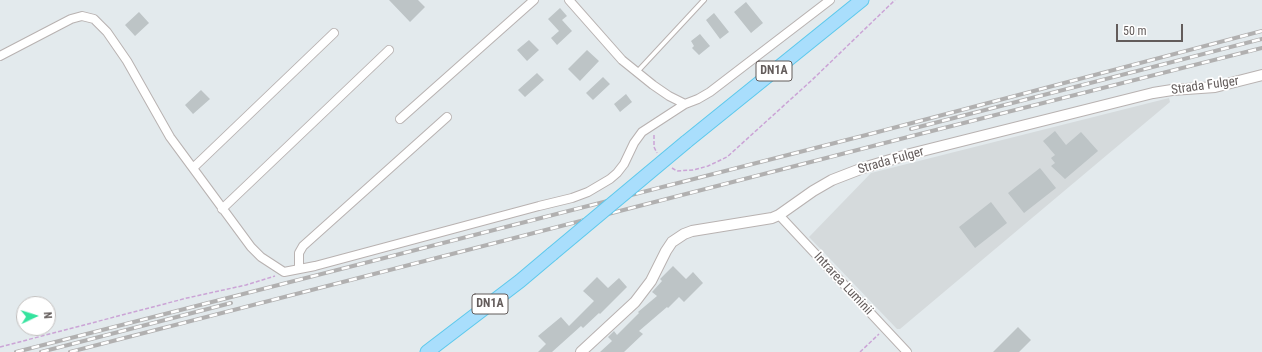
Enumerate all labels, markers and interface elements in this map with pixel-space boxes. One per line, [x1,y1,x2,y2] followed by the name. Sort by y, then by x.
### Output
[1118,16,1185,42] scale bar
[1123,24,1147,38] text: 50 m
[756,61,792,81] road number: DN1A
[1170,74,1240,98] street label: Strada Fulger
[856,144,926,178] street label: Strada Fulger
[810,250,876,318] street label: Intrarea Luminii
[472,294,508,314] road number: DN1A
[16,296,56,336] north arrow
[41,311,54,319] text: N

